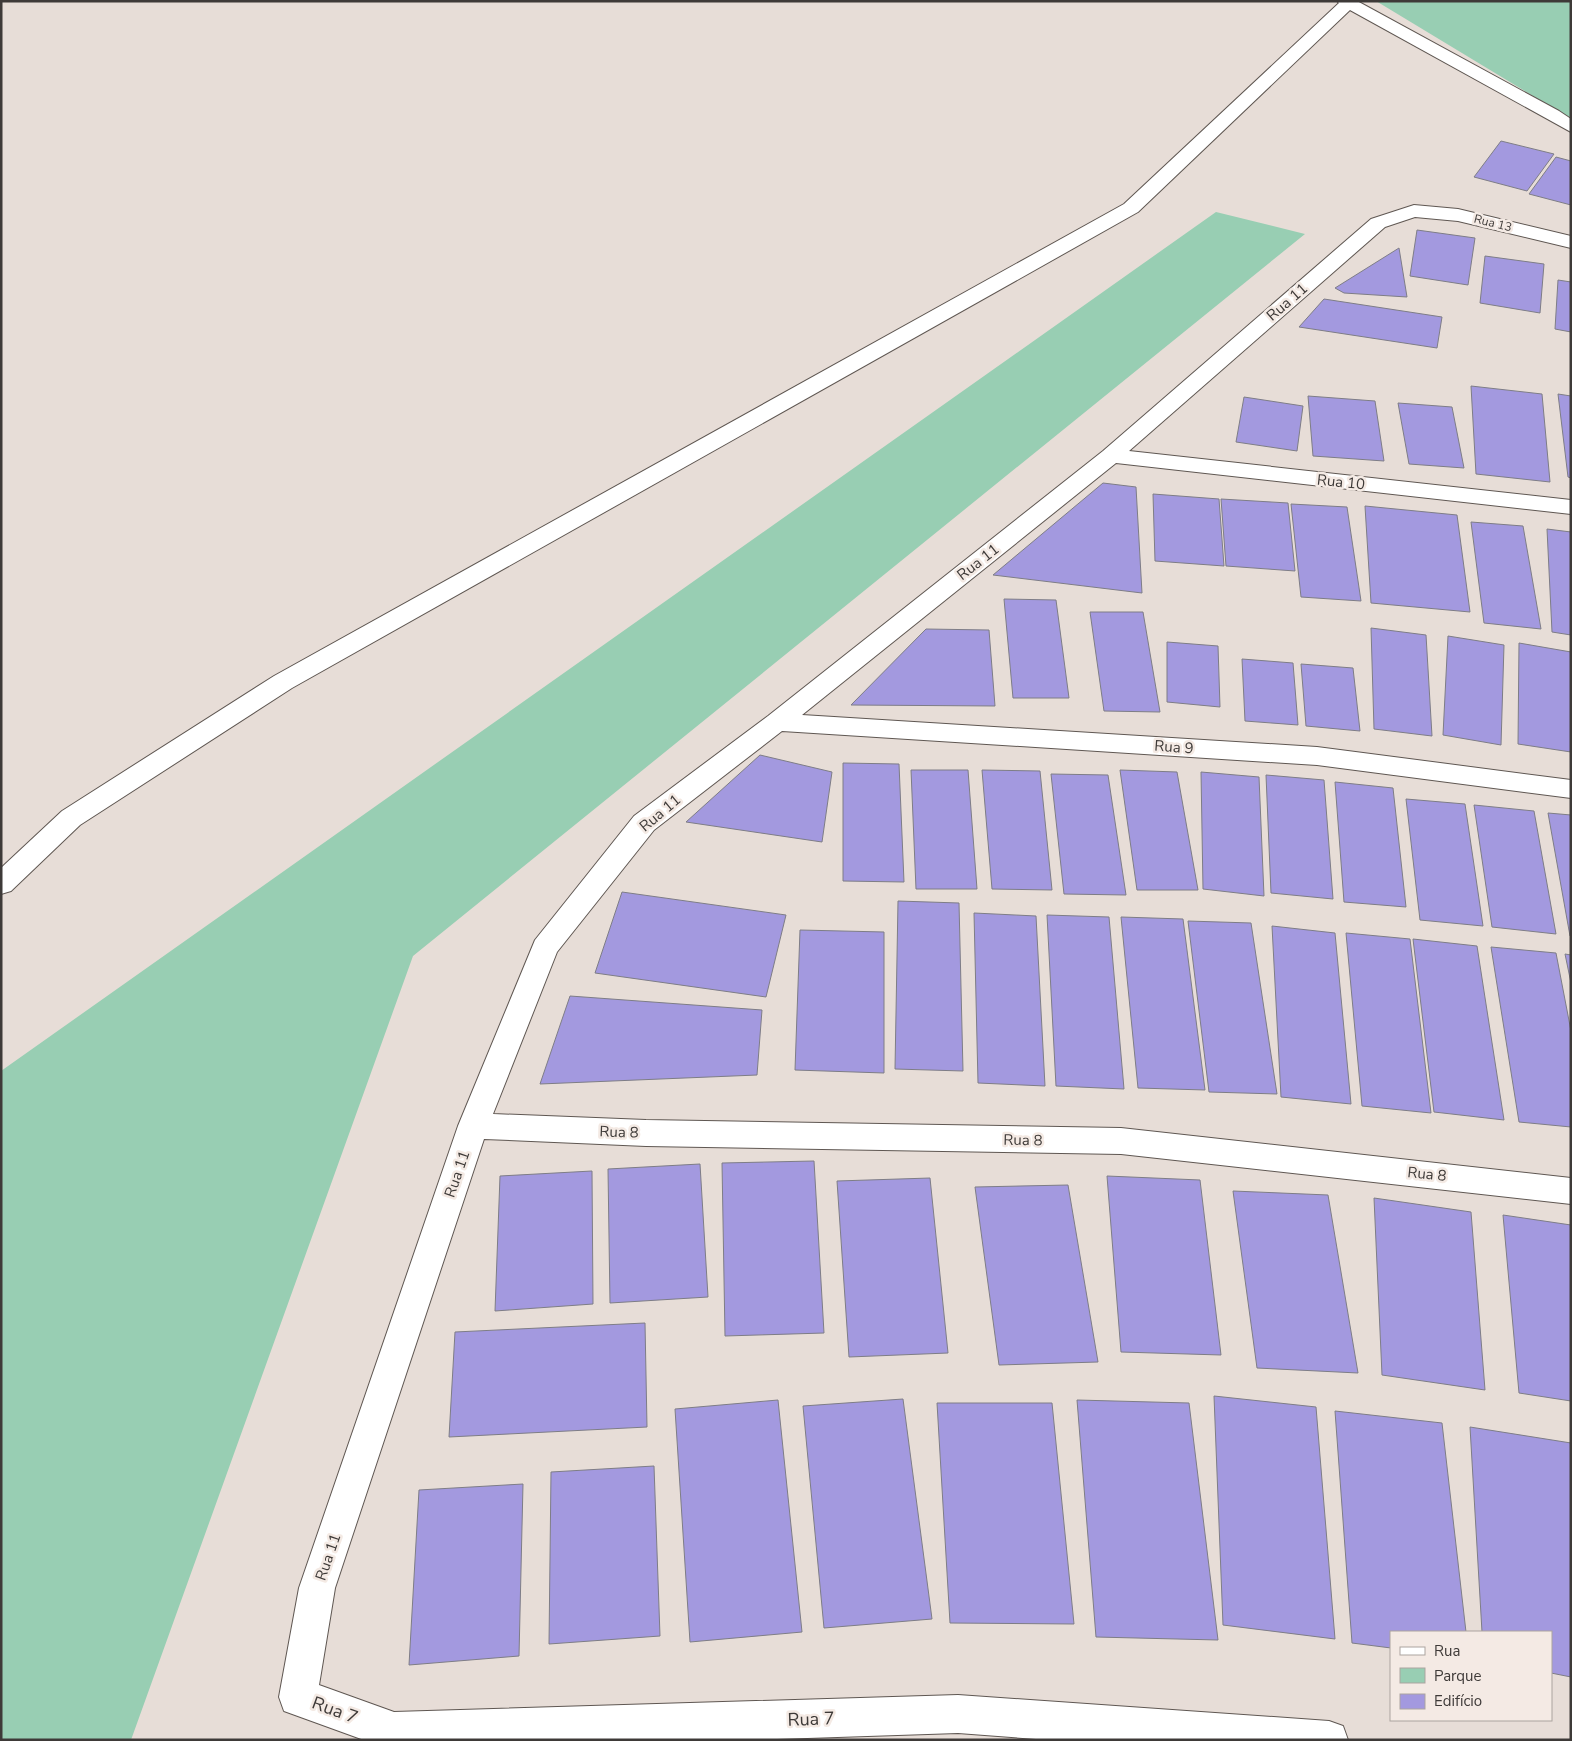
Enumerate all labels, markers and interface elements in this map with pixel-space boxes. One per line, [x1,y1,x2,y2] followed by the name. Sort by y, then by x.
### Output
[1472,211,1514,235] street label: Rua 13
[1262,279,1312,325] street label: Rua 11
[1316,470,1366,494] street label: Rua 10
[953,539,1003,585] street label: Rua 11
[1154,736,1194,758] street label: Rua 9
[635,790,685,836] street label: Rua 11
[599,1121,639,1143] street label: Rua 8
[1003,1130,1043,1150] street label: Rua 8
[440,1148,474,1200] street label: Rua 11
[1406,1162,1448,1186] street label: Rua 8
[311,1531,345,1583] street label: Rua 11
[1390,1631,1552,1721] legend
[1434,1641,1460,1661] text: Rua
[1434,1666,1482,1686] text: Parque
[309,1691,361,1729] street label: Rua 7
[1434,1691,1482,1711] text: Edifício
[787,1706,835,1732] street label: Rua 7

